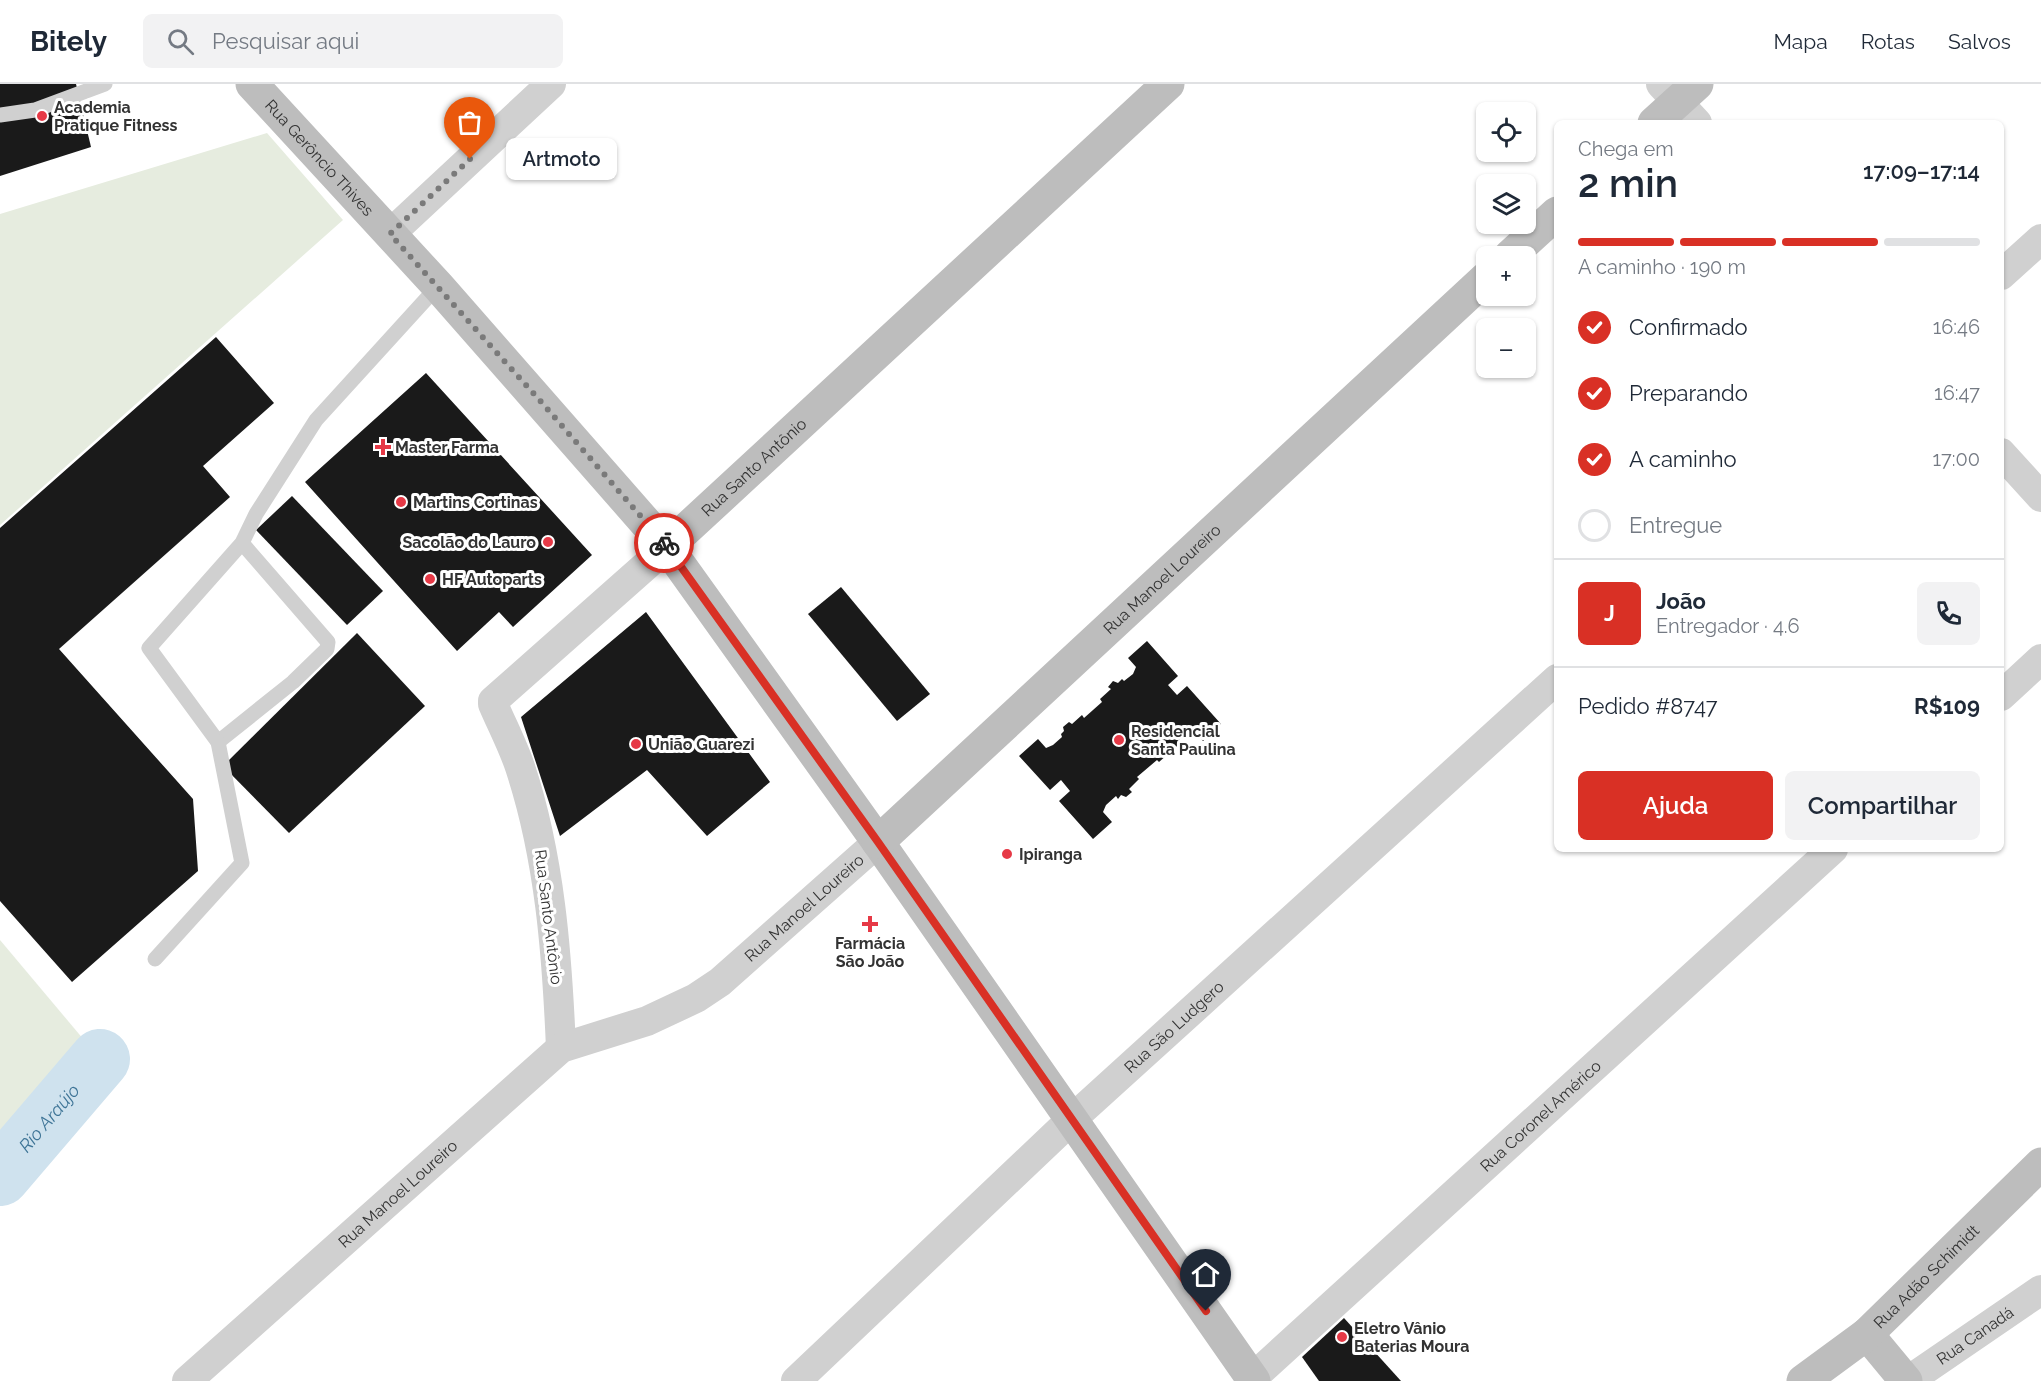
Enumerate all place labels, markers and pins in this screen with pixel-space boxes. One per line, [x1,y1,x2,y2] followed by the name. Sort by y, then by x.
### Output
[444,97,495,159] pin
[54,98,177,135] place label: Academia Pratique Fitness
[35,109,49,123] marker: Academia Pratique Fitness
[506,138,617,180] callout: Artmoto
[395,438,499,457] place label: Master Farma
[376,440,390,454] marker: Master Farma
[413,493,538,512] place label: Martins Cortinas
[394,495,408,509] marker: Martins Cortinas
[403,533,536,552] place label: Sacolão do Lauro
[541,535,555,549] marker: Sacolão do Lauro
[442,570,542,589] place label: HF Autoparts
[423,572,437,586] marker: HF Autoparts
[1131,722,1236,759] place label: Residencial Santa Paulina
[1112,733,1126,747] marker: Residencial Santa Paulina
[648,735,755,754] place label: União Guarezi
[629,737,643,751] marker: União Guarezi
[1019,845,1082,864] place label: Ipiranga
[1000,847,1014,861] marker: Ipiranga
[863,917,877,931] marker: Farmácia São João
[835,934,905,971] place label: Farmácia São João
[1180,1249,1231,1311] pin
[1354,1319,1469,1356] place label: Eletro Vânio Baterias Moura
[1335,1330,1349,1344] marker: Eletro Vânio Baterias Moura

